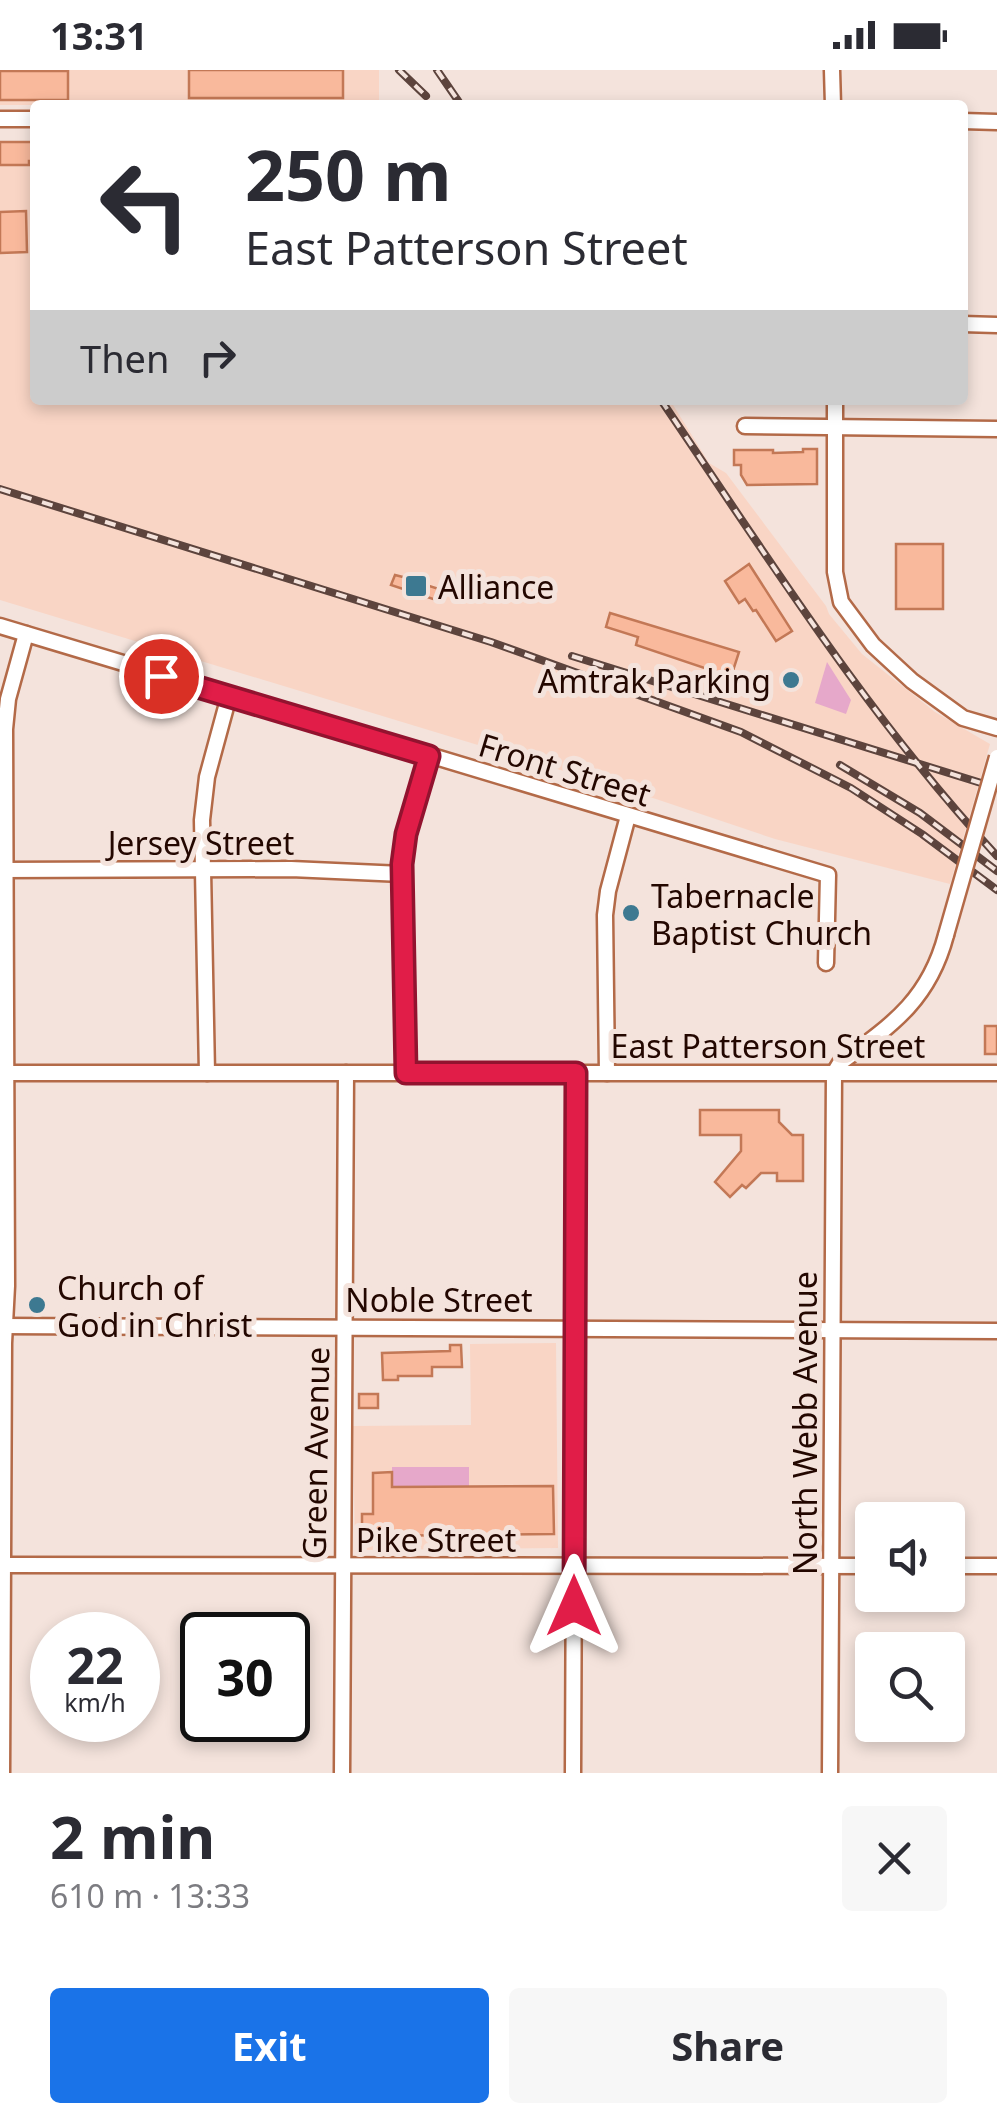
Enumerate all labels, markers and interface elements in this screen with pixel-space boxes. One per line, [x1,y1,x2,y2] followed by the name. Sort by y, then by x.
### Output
[50,9,148,61] text: 13:31
[245,126,452,222] text: 250 m
[80,140,210,270] icon: left
[245,217,688,278] text: East Patterson Street
[190,330,245,385] icon: right
[80,332,170,384] text: Then
[438,565,554,608] place label: Alliance
[403,573,429,599] marker: Alliance
[119,634,204,719] pin
[134,649,189,704] icon: arrive
[538,659,771,702] place label: Amtrak Parking
[780,669,802,691] marker: Amtrak Parking
[474,722,656,816] street label: Front Street
[105,821,294,864] street label: Jersey Street
[651,874,872,954] place label: Tabernacle Baptist Church
[620,902,642,924] marker: Tabernacle Baptist Church
[611,1024,925,1067] street label: East Patterson Street
[57,1266,252,1346] place label: Church of God in Christ
[783,1271,826,1575] street label: North Webb Avenue
[345,1278,533,1321] street label: Noble Street
[26,1294,48,1316] marker: Church of God in Christ
[292,1346,338,1560] street label: Green Avenue
[855,1502,965,1742] map controls
[855,1502,965,1612] button: sound
[356,1518,516,1561] street label: Pike Street
[522,1554,626,1658] position arrow
[180,1612,310,1742] speed limit sign: 30
[66,1631,124,1699] text: 22
[855,1632,965,1742] button: search
[64,1685,126,1719] text: km/h
[50,1795,215,1877] text: 2 min
[842,1806,947,1911] button: close
[50,1874,250,1917] text: 610 m · 13:33
[50,1988,489,2103] button: Exit
[509,1988,947,2103] button: Share

